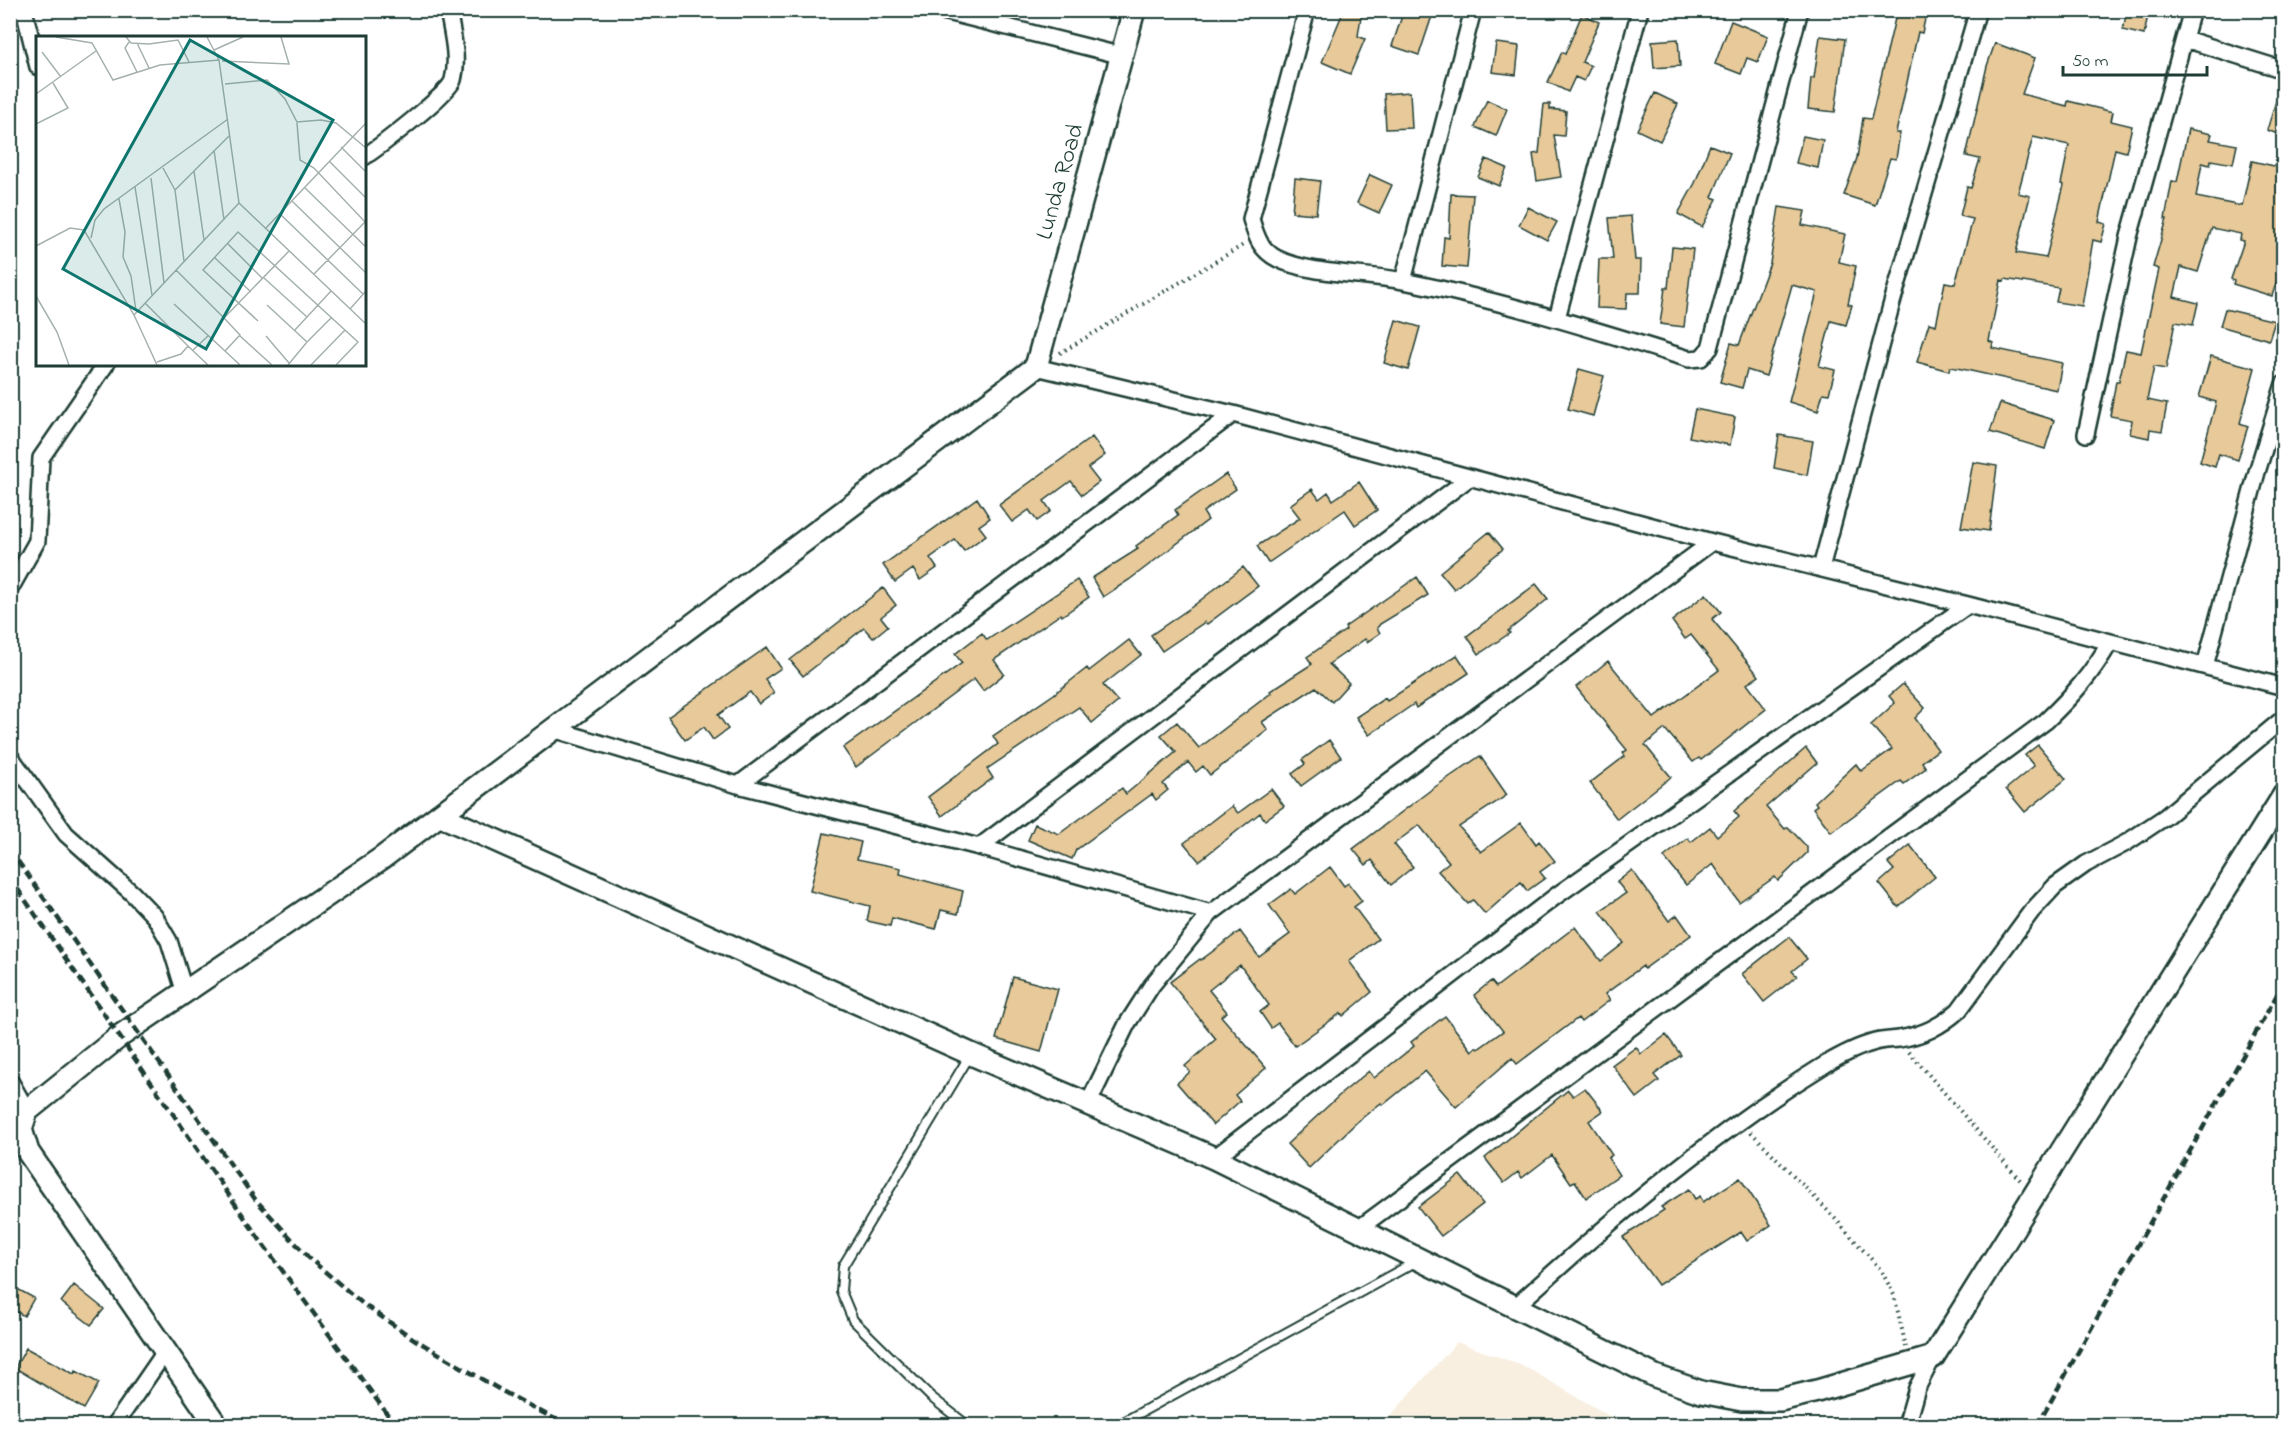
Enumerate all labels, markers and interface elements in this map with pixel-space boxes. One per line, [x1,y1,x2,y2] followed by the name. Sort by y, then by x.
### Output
[36,36,366,366] inset map
[2063,39,2207,77] scale bar
[2072,49,2109,75] text: 50 m
[1028,119,1094,244] street label: Lunda Road

